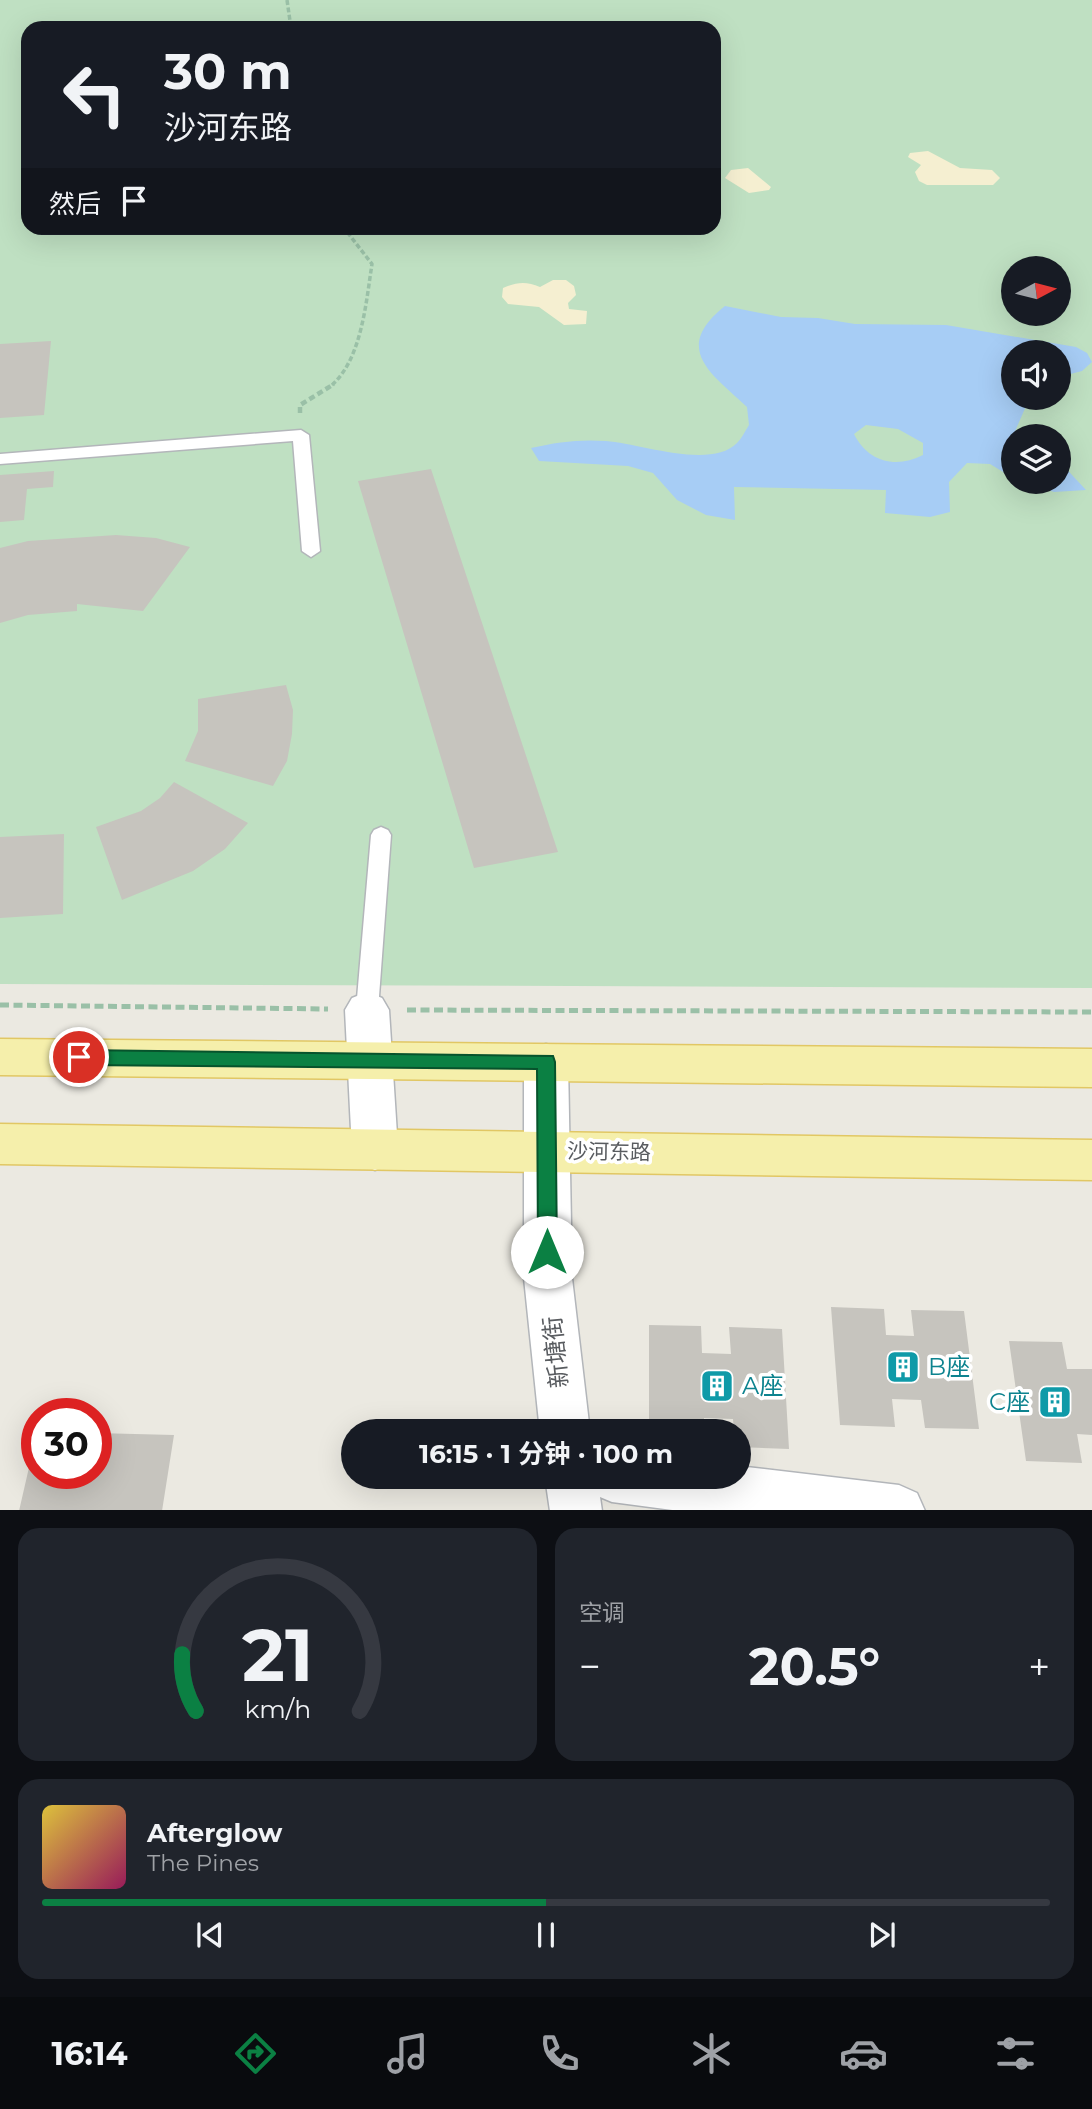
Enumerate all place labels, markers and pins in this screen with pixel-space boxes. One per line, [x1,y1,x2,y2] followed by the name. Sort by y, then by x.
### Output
[49,1027,109,1087] pin
[884,1348,922,1386] building icon: B座
[928,1352,970,1381] place label: B座
[698,1367,736,1405] building icon: A座
[742,1371,783,1400] place label: A座
[1036,1383,1074,1421] building icon: C座
[989,1387,1030,1416] place label: C座

